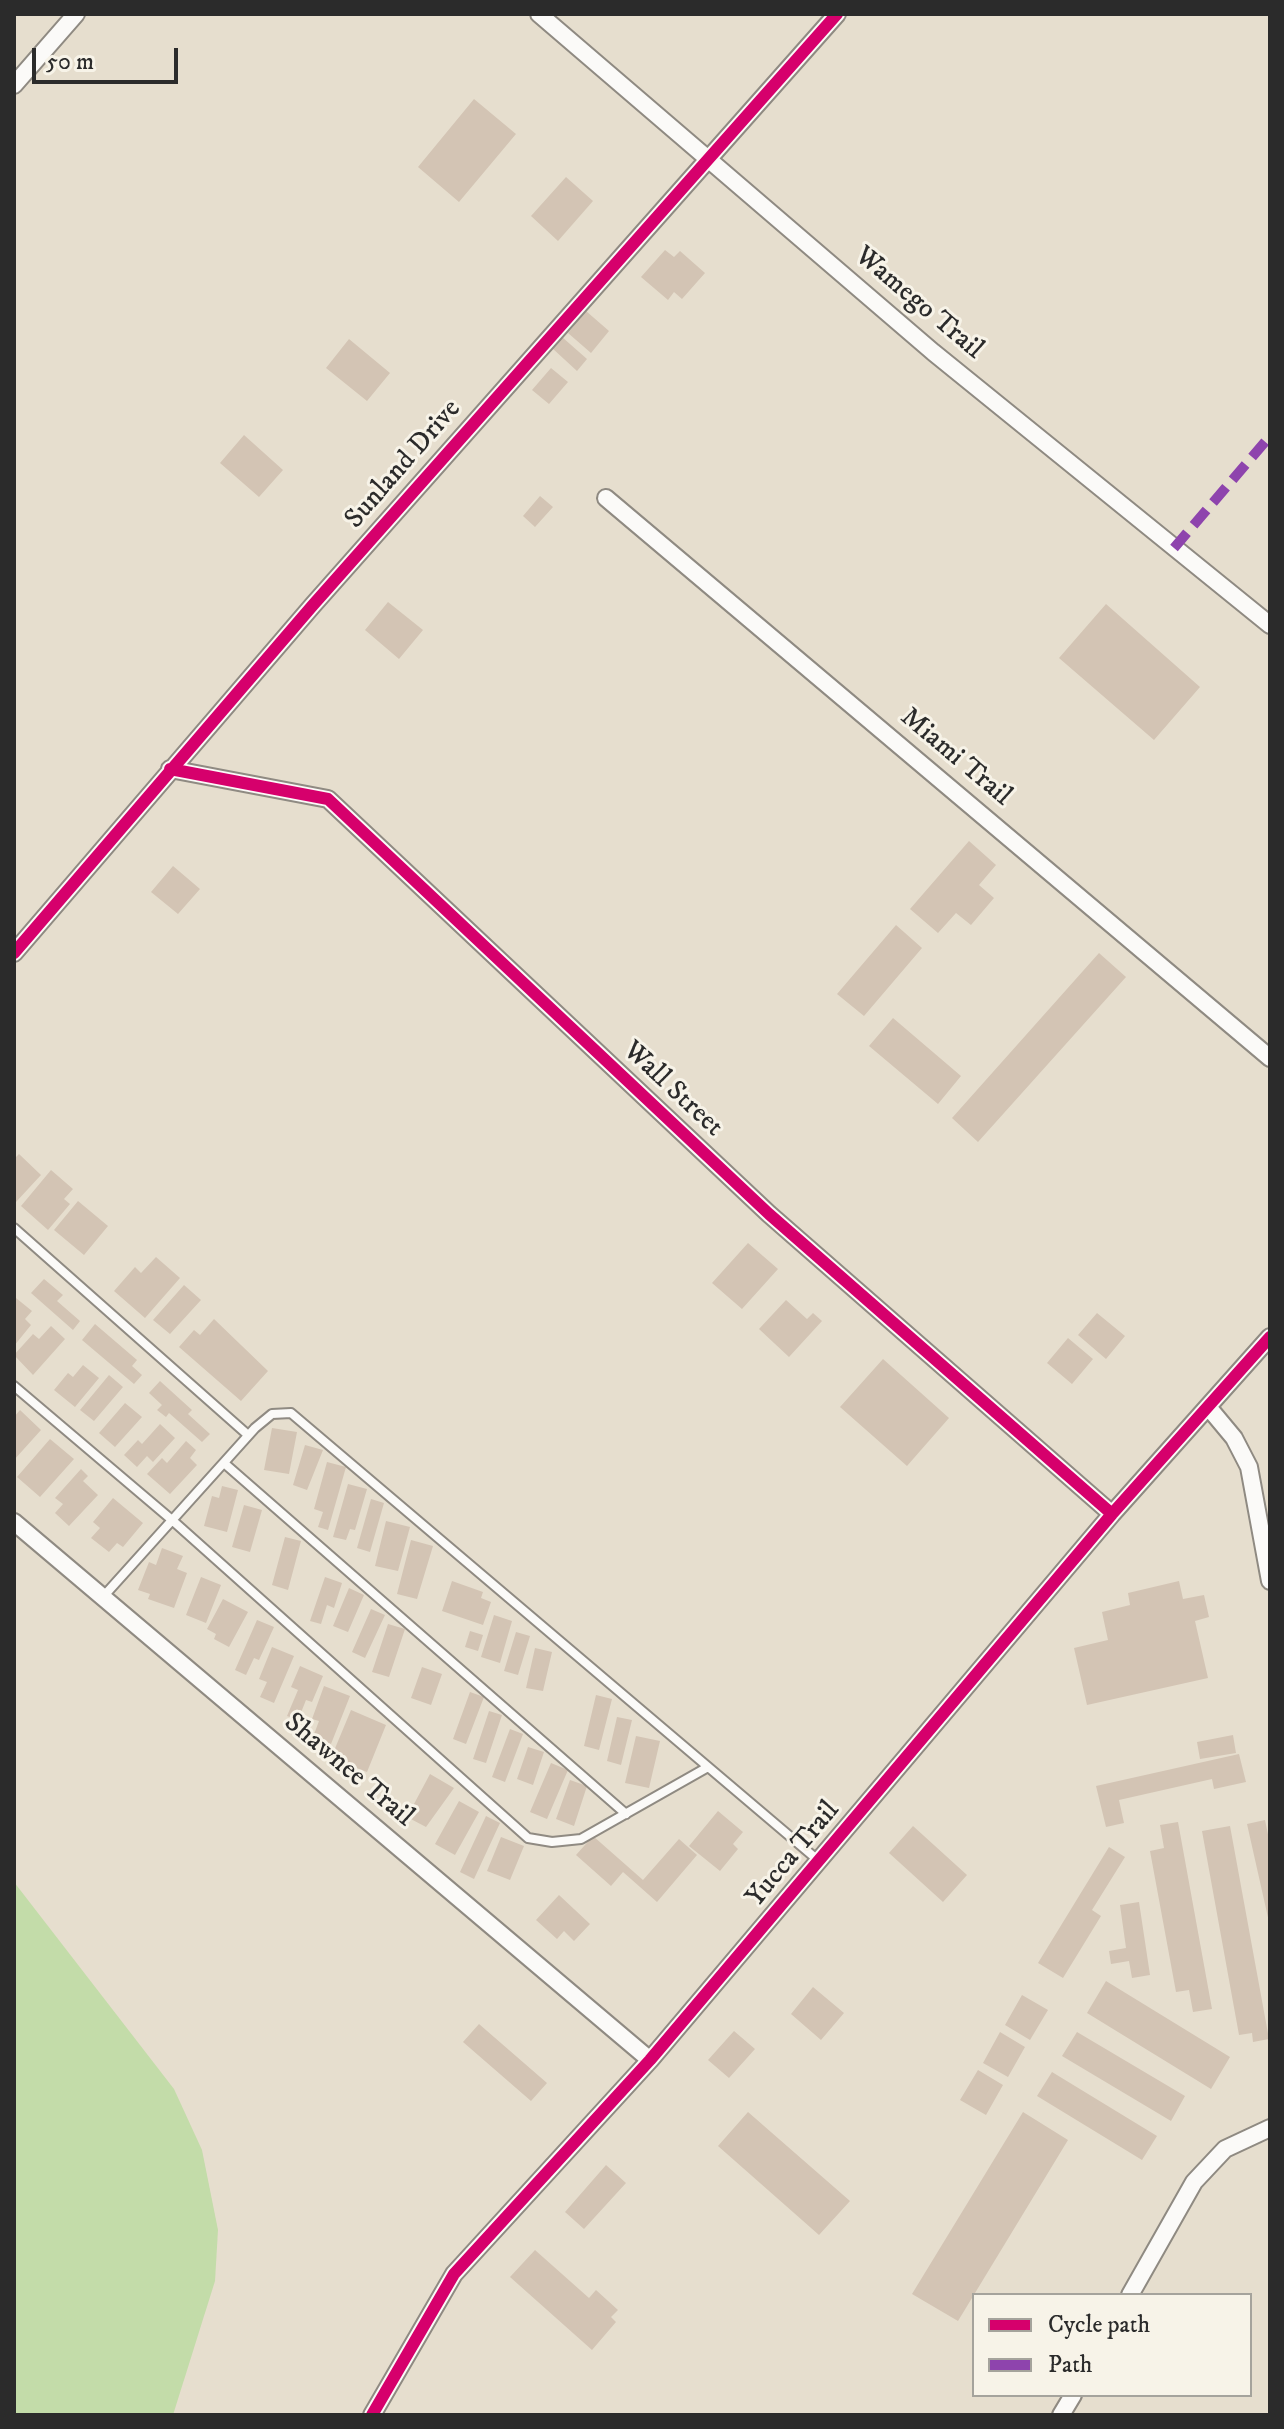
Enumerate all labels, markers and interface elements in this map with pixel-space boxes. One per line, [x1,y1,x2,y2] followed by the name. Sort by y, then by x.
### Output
[36,32,182,82] scale bar
[46,47,94,77] text: 50 m
[847,240,989,368] street label: Wamego Trail
[339,394,469,536] street label: Sunland Drive
[892,702,1018,814] street label: Miami Trail
[615,1035,729,1145] street label: Wall Street
[276,1707,420,1835] street label: Shawnee Trail
[740,1795,848,1915] street label: Yucca Trail
[972,2293,1252,2397] legend
[1048,2310,1150,2340] text: Cycle path
[1048,2350,1092,2380] text: Path

